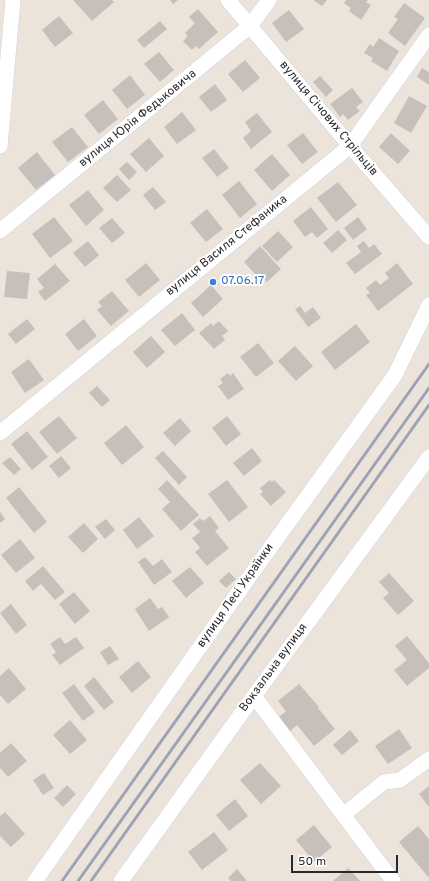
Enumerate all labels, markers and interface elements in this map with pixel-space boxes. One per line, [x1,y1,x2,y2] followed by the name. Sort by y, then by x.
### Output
[276,59,380,179] street label: вулиця Січових Стрільців
[76,67,200,171] street label: вулиця Юрія Федьковича
[163,193,291,299] street label: вулиця Василя Стефаника
[221,275,264,289] place label: 07.06.17
[208,277,218,287] marker: 07.06.17
[195,541,277,651] street label: вулиця Лесі Українки
[237,621,311,715] street label: Вокзальна вулиця
[293,847,400,873] scale bar
[298,854,326,870] text: 50 m

